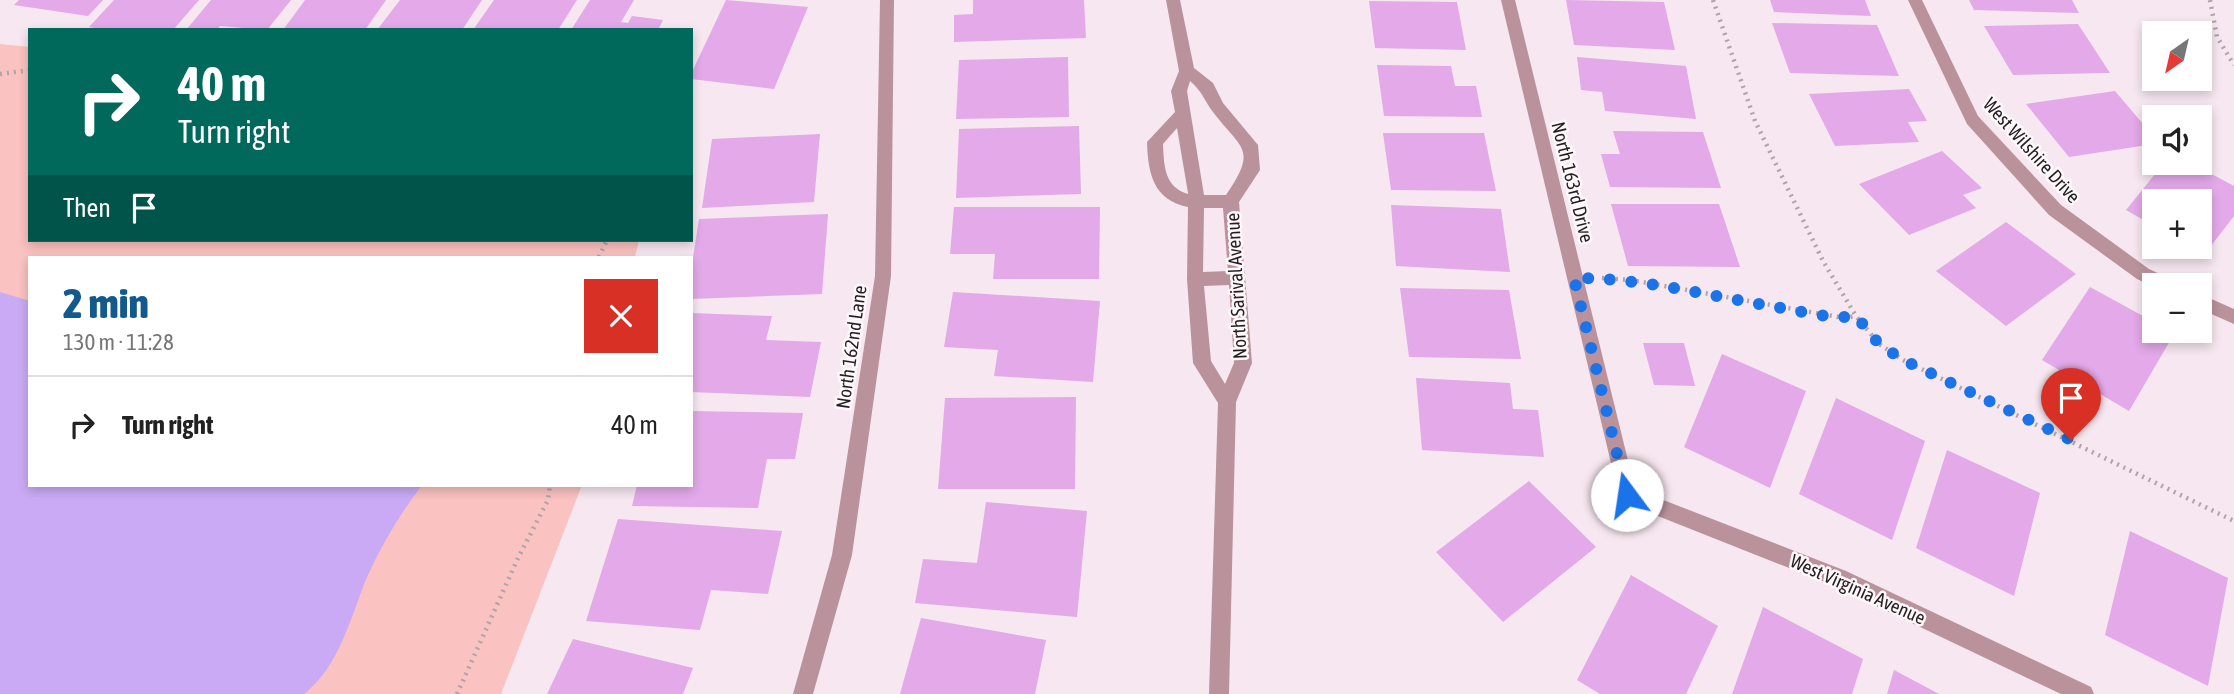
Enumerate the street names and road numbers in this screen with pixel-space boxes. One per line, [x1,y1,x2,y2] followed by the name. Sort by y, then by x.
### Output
[1979,93,2085,207] street label: West Wilshire Drive
[1547,119,1599,245] street label: North 163rd Drive
[1221,212,1251,360] street label: North Sarival Avenue
[831,284,871,410] street label: North 162nd Lane
[1787,549,1929,629] street label: West Virginia Avenue

